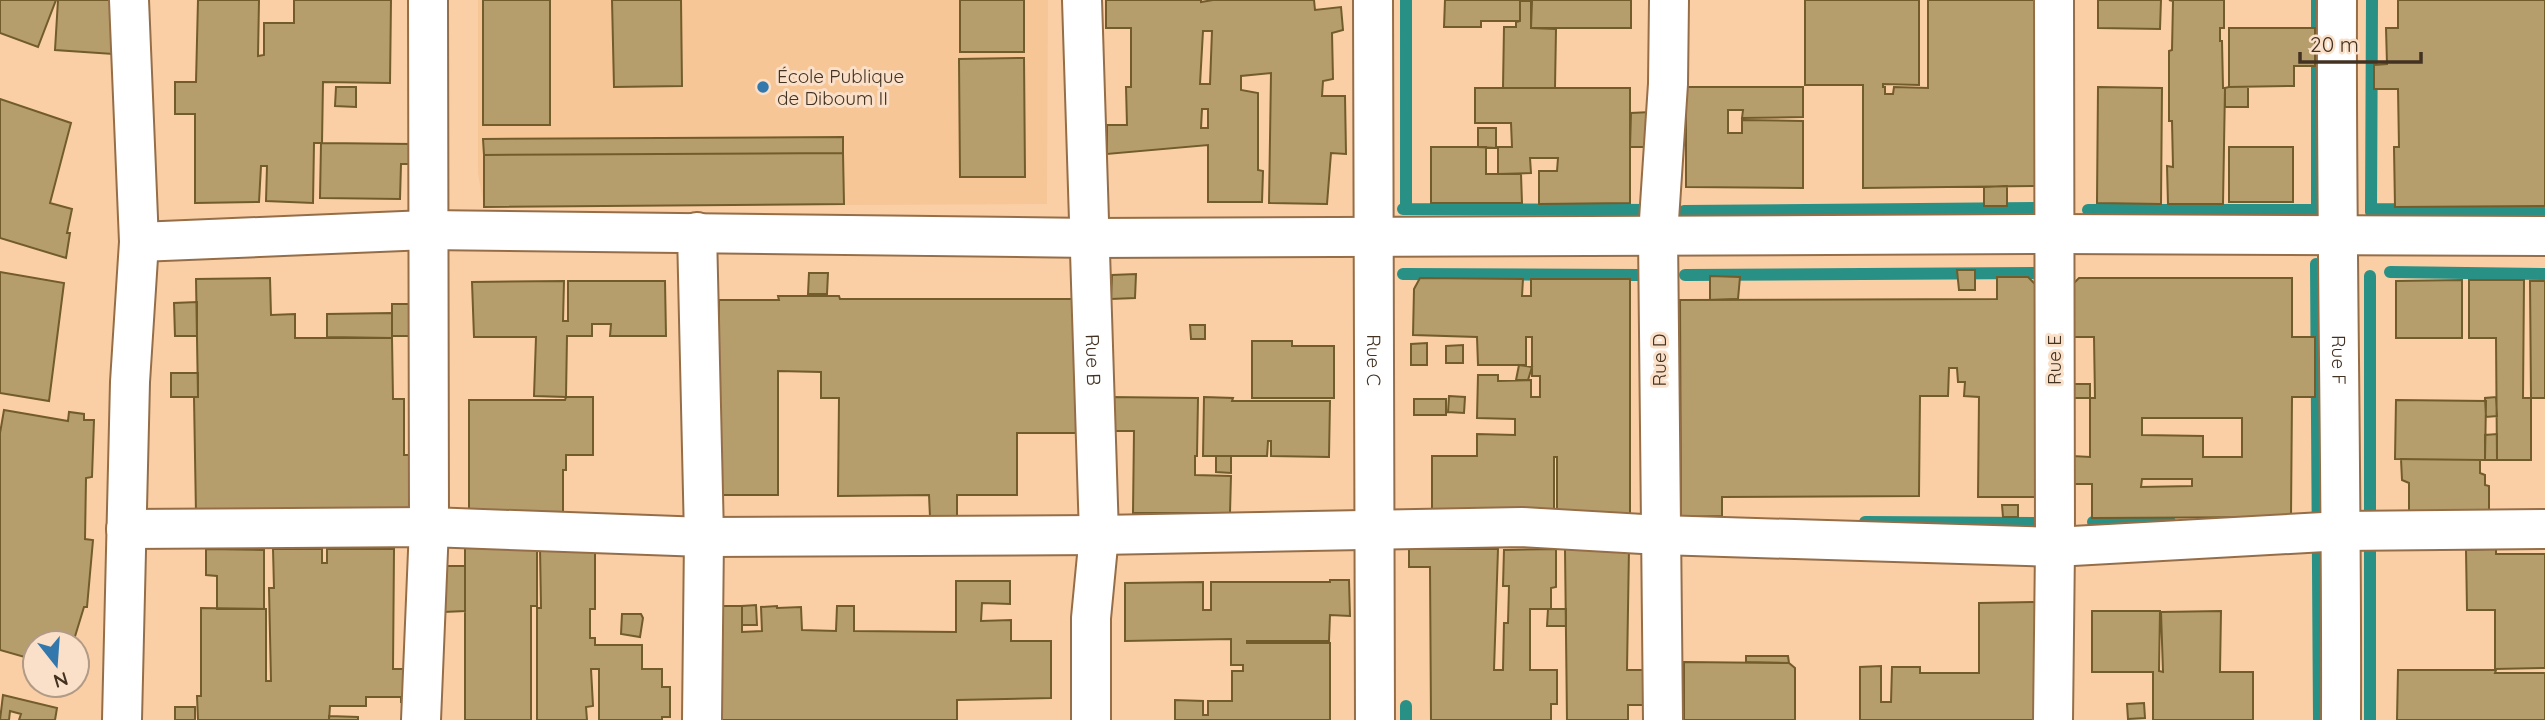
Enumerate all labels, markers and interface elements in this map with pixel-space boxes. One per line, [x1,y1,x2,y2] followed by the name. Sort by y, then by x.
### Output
[2300,21,2421,65] scale bar
[2310,31,2359,57] text: 20 m
[777,64,904,110] place label: École Publique de Diboum II
[755,79,771,95] marker: École Publique de Diboum II
[1081,334,1106,386] street label: Rue B
[1362,334,1386,386] street label: Rue C
[1647,334,1671,386] street label: Rue D
[2042,335,2066,385] street label: Rue E
[2327,335,2351,385] street label: Rue F
[21,629,91,699] north arrow
[51,667,71,694] text: N

